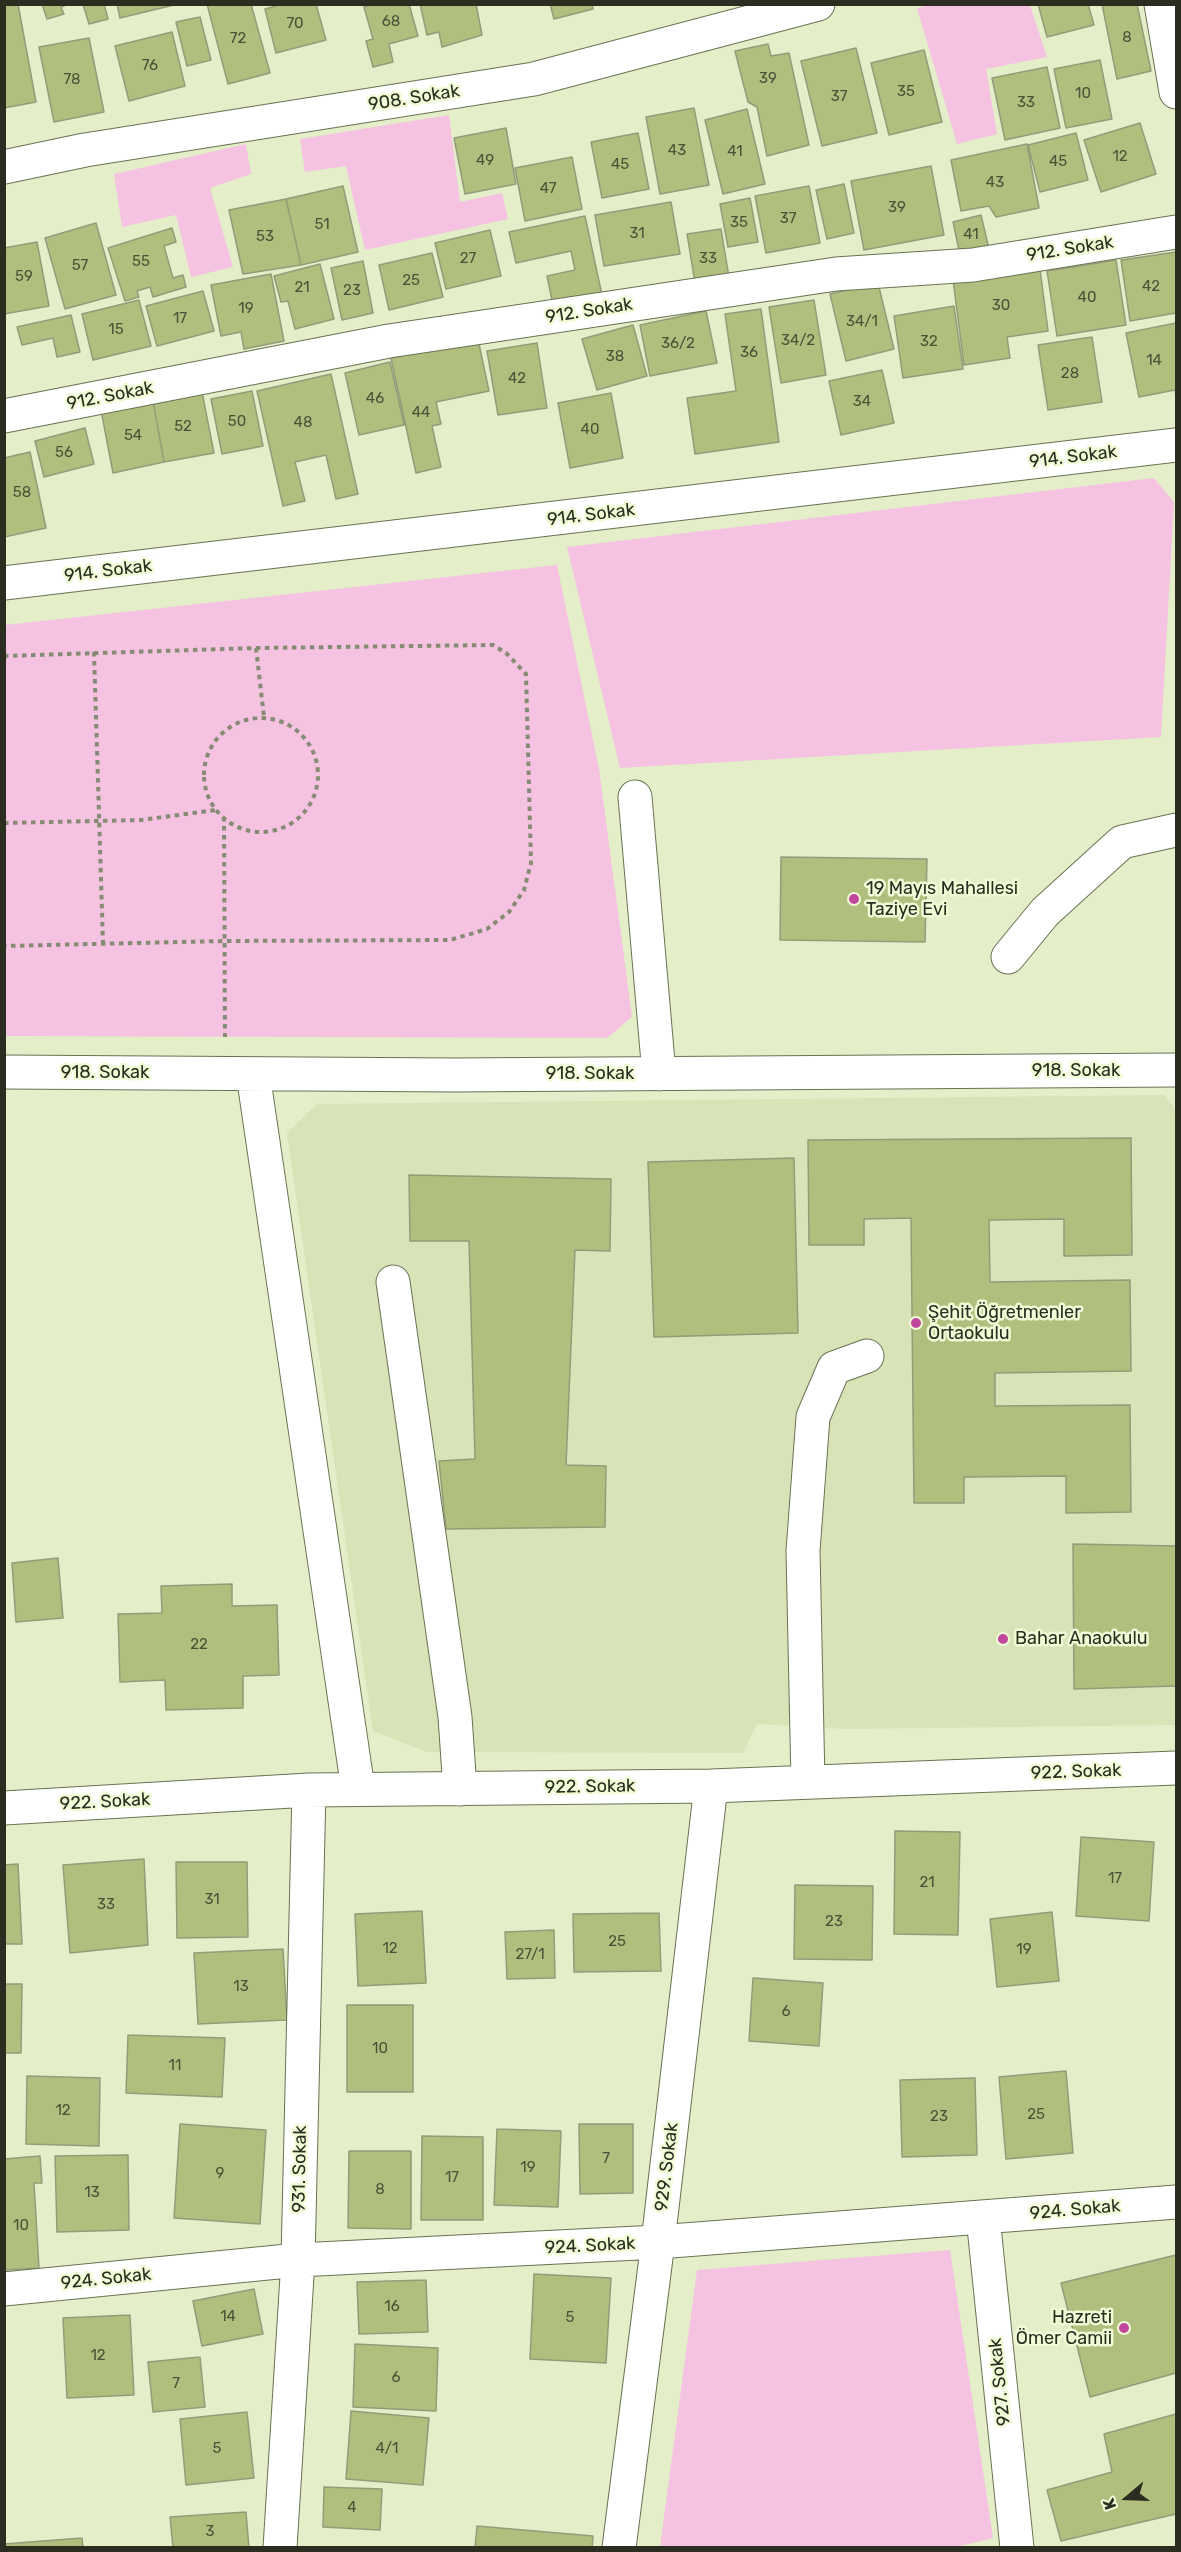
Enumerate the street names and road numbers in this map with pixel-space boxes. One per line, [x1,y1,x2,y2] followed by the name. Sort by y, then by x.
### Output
[367,80,461,116] street label: 908. Sokak
[1025,231,1115,267] street label: 912. Sokak
[544,293,634,329] street label: 912. Sokak
[65,377,155,415] street label: 912. Sokak
[1028,441,1118,473] street label: 914. Sokak
[546,499,636,531] street label: 914. Sokak
[63,555,153,587] street label: 914. Sokak
[1032,1060,1120,1082] street label: 918. Sokak
[61,1062,149,1084] street label: 918. Sokak
[546,1063,634,1085] street label: 918. Sokak
[1030,1760,1122,1784] street label: 922. Sokak
[545,1775,635,1799] street label: 922. Sokak
[59,1789,151,1815] street label: 922. Sokak
[651,2121,683,2213] street label: 929. Sokak
[288,2125,312,2213] street label: 931. Sokak
[1029,2195,1121,2225] street label: 924. Sokak
[544,2233,636,2259] street label: 924. Sokak
[60,2264,152,2294] street label: 924. Sokak
[985,2337,1015,2427] street label: 927. Sokak

